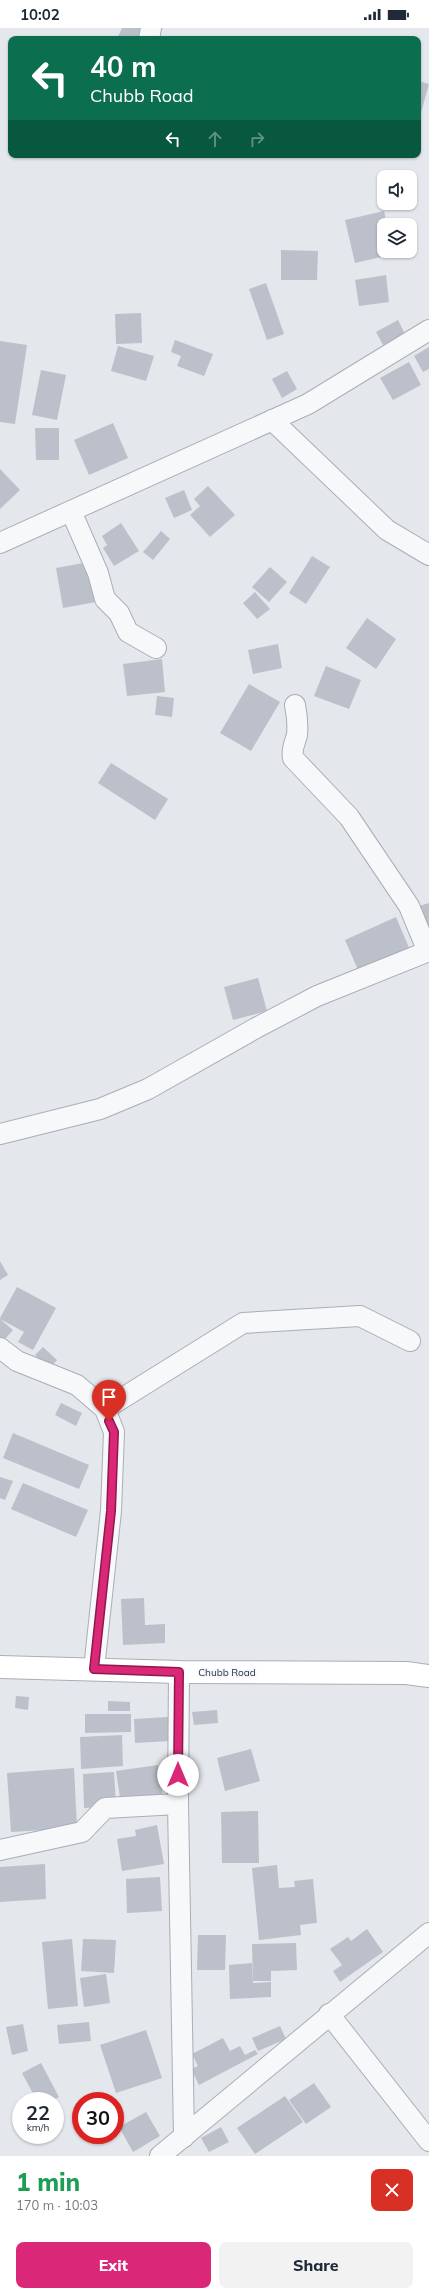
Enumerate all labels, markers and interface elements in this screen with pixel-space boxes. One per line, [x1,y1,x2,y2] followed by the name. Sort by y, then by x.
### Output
[20,5,60,24] text: 10:02
[90,49,156,84] text: 40 m
[24,52,76,104] icon: left
[90,84,194,107] text: Chubb Road
[162,128,184,150] icon: left
[204,128,226,150] icon: ahead
[246,128,268,150] icon: right
[377,170,417,258] map controls
[377,170,417,210] button: sound
[377,218,417,258] button: layers
[92,1380,126,1421] pin
[98,1386,120,1408] icon: arrive
[198,1666,256,1679] street label: Chubb Road
[157,1754,199,1796] position arrow
[72,2092,124,2144] speed limit sign: 30
[26,2100,50,2125] text: 22
[27,2121,49,2134] text: km/h
[16,2167,80,2197] text: 1 min
[371,2169,413,2211] button: close
[16,2197,98,2213] text: 170 m · 10:03
[16,2242,211,2288] button: Exit
[219,2242,413,2288] button: Share

